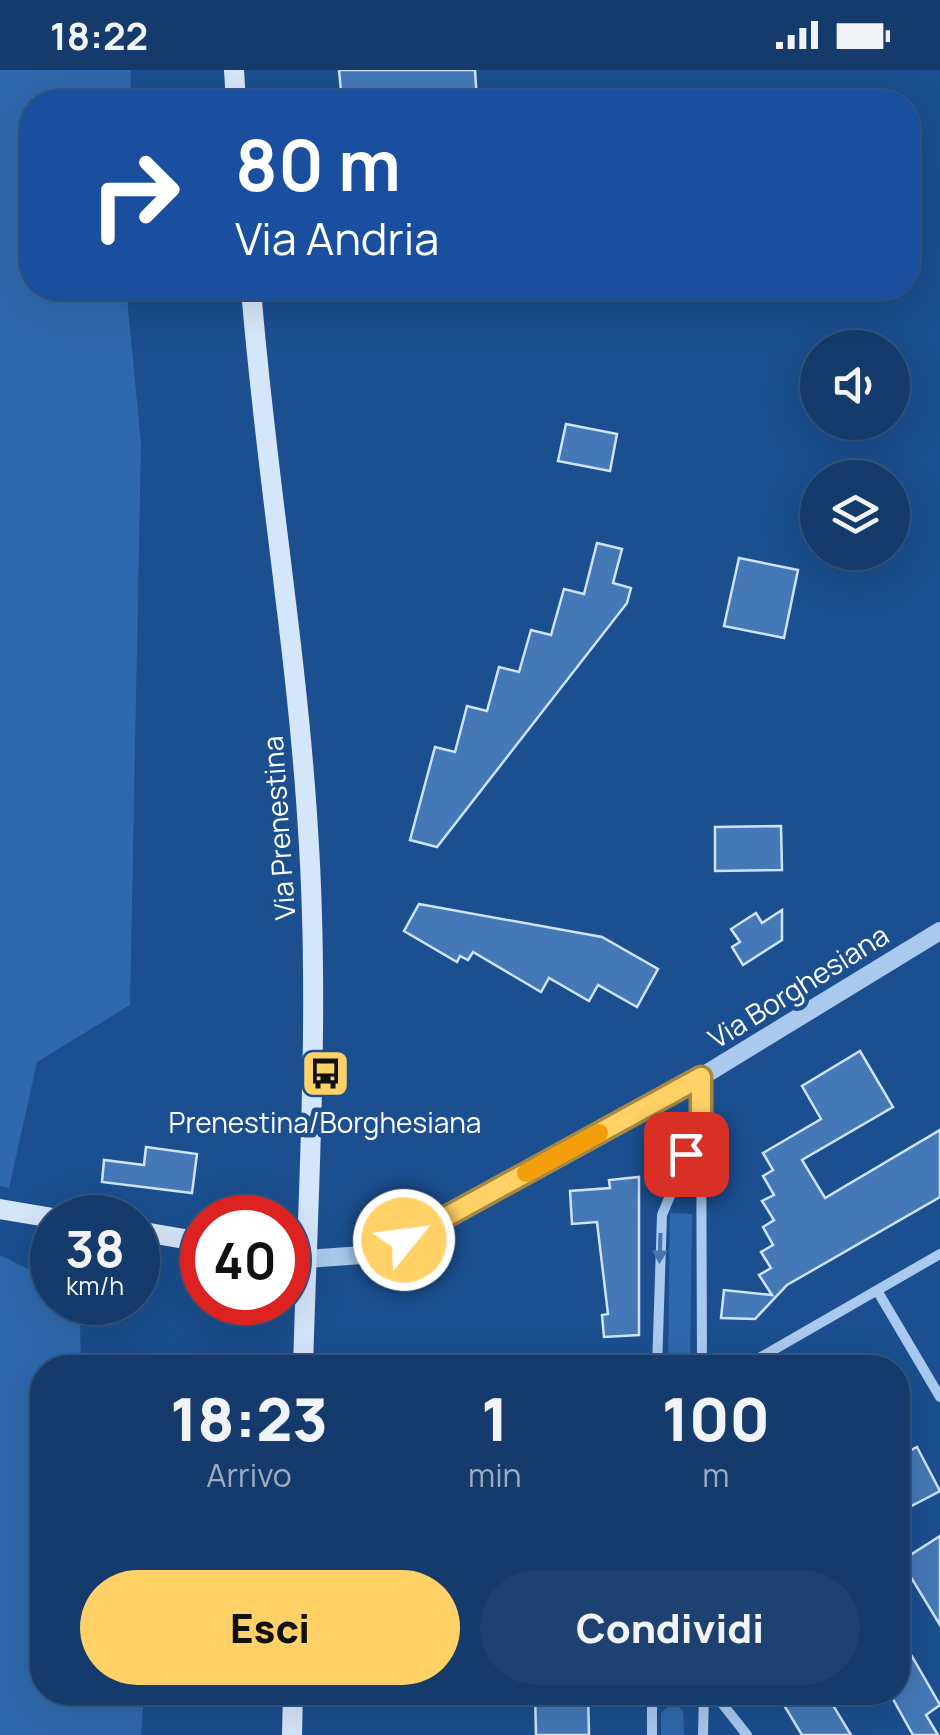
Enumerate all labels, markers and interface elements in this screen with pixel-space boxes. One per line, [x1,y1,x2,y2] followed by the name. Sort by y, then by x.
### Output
[50,9,148,61] text: 18:22
[235,116,401,212] text: 80 m
[70,130,200,260] icon: right
[235,207,439,269] text: Via Andria
[800,330,910,570] map controls
[800,330,910,440] button: sound
[800,460,910,570] button: layers
[253,735,303,921] street label: Via Prenestina
[701,915,895,1057] street label: Via Borghesiana
[299,1048,351,1100] bus stop icon: Prenestina/Borghesiana
[169,1103,481,1141] place label: Prenestina/Borghesiana
[644,1112,729,1197] pin
[659,1127,714,1182] icon: arrive
[352,1188,456,1292] position arrow
[180,1195,310,1325] speed limit sign: 40
[65,1214,125,1282] text: 38
[652,1232,668,1264] one-way arrow
[66,1268,124,1303] text: km/h
[170,1377,328,1459] text: 18:23
[481,1377,508,1459] text: 1
[662,1377,770,1459] text: 100
[206,1453,292,1497] text: Arrivo
[468,1453,522,1497] text: min
[702,1453,729,1497] text: m
[80,1570,460,1685] button: Esci
[480,1570,860,1685] button: Condividi

